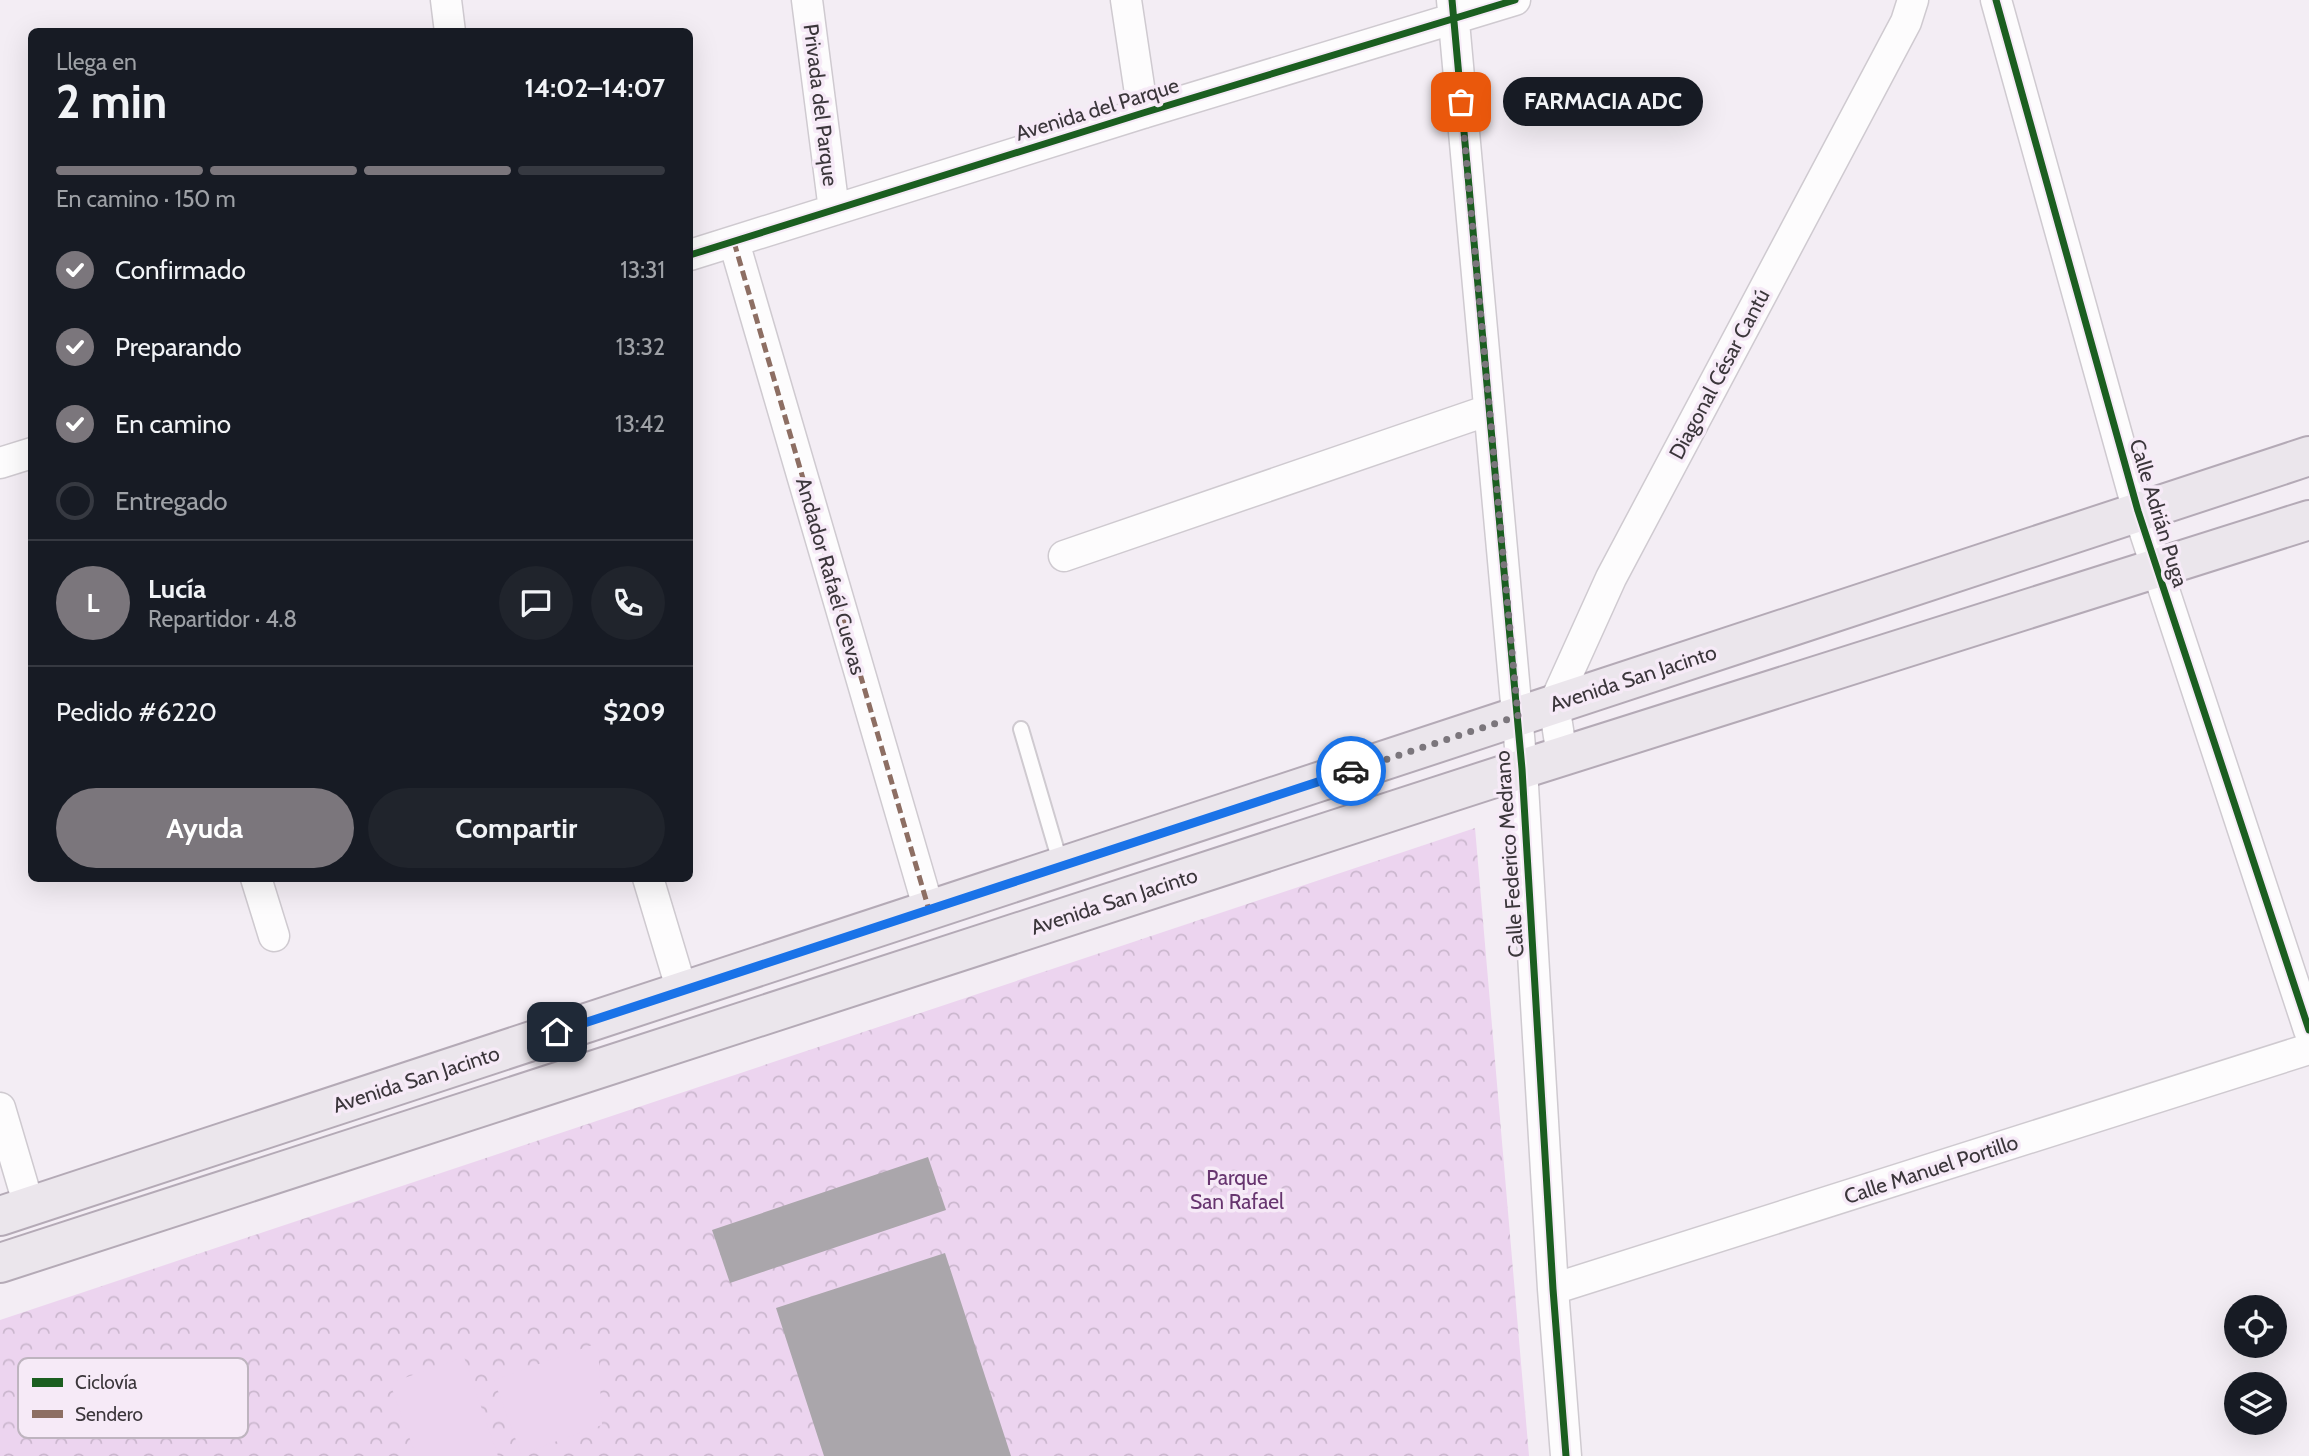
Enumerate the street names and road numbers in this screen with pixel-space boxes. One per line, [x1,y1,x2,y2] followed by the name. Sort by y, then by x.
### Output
[799,22,843,188] street label: Privada del Parque
[1012,72,1182,146] street label: Avenida del Parque
[1664,285,1774,463] street label: Diagonal César Cantú
[2125,436,2193,590] street label: Calle Adrián Puga
[791,474,871,678] street label: Andador Rafaél Cuevas
[1546,639,1720,717] street label: Avenida San Jacinto
[1489,750,1529,958] street label: Calle Federico Medrano
[1027,862,1201,940] street label: Avenida San Jacinto
[329,1040,503,1118] street label: Avenida San Jacinto
[1841,1129,2021,1209] street label: Calle Manuel Portillo

